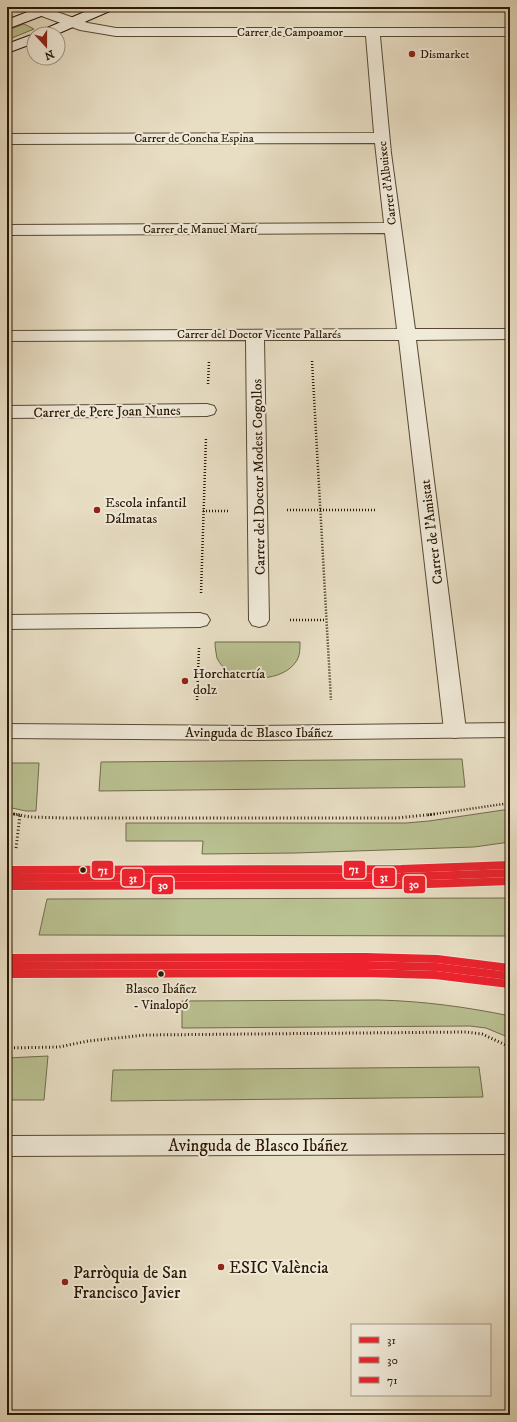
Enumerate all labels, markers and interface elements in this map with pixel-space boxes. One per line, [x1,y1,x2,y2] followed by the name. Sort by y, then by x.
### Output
[237,25,343,40] street label: Carrer de Campoamor
[26,26,66,66] north arrow
[43,46,56,63] text: N
[420,47,469,62] place label: Dismarket
[407,49,417,59] marker: Dismarket
[134,131,255,146] street label: Carrer de Concha Espina
[375,140,400,226] street label: Carrer d'Albuixec
[143,222,258,237] street label: Carrer de Manuel Martí
[177,327,341,342] street label: Carrer del Doctor Vicente Pallarés
[248,378,270,575] street label: Carrer del Doctor Modest Cogollos
[33,402,181,422] street label: Carrer de Pere Joan Nunes
[417,478,447,585] street label: Carrer de l'Amistat
[105,494,187,528] place label: Escola infantil Dálmatas
[92,505,102,515] marker: Escola infantil Dálmatas
[193,665,265,699] place label: Horchatertía dolz
[180,676,190,686] marker: Horchatertía dolz
[185,724,333,742] street label: Avinguda de Blasco Ibáñez
[91,860,114,879] line badge: 71
[343,860,366,879] line badge: 71
[349,863,359,877] text: 71
[98,864,108,878] text: 71
[78,865,88,875] unlabelled marker
[373,867,396,887] line badge: 31
[121,868,144,887] line badge: 31
[380,871,388,885] text: 31
[129,872,137,886] text: 31
[403,875,426,894] line badge: 30
[151,876,174,895] line badge: 30
[409,878,419,892] text: 30
[158,879,168,893] text: 30
[156,969,166,979] marker: Blasco Ibáñez - Vinalopó
[125,981,197,1013] place label: Blasco Ibáñez - Vinalopó
[168,1135,348,1157] street label: Avinguda de Blasco Ibáñez
[229,1257,329,1279] place label: ESIC València
[73,1262,187,1304] place label: Parròquia de San Francisco Javier
[216,1262,226,1272] marker: ESIC València
[60,1277,70,1287] marker: Parròquia de San Francisco Javier
[351,1324,491,1396] legend
[387,1333,396,1348] text: 31
[387,1353,398,1368] text: 30
[387,1373,398,1388] text: 71

